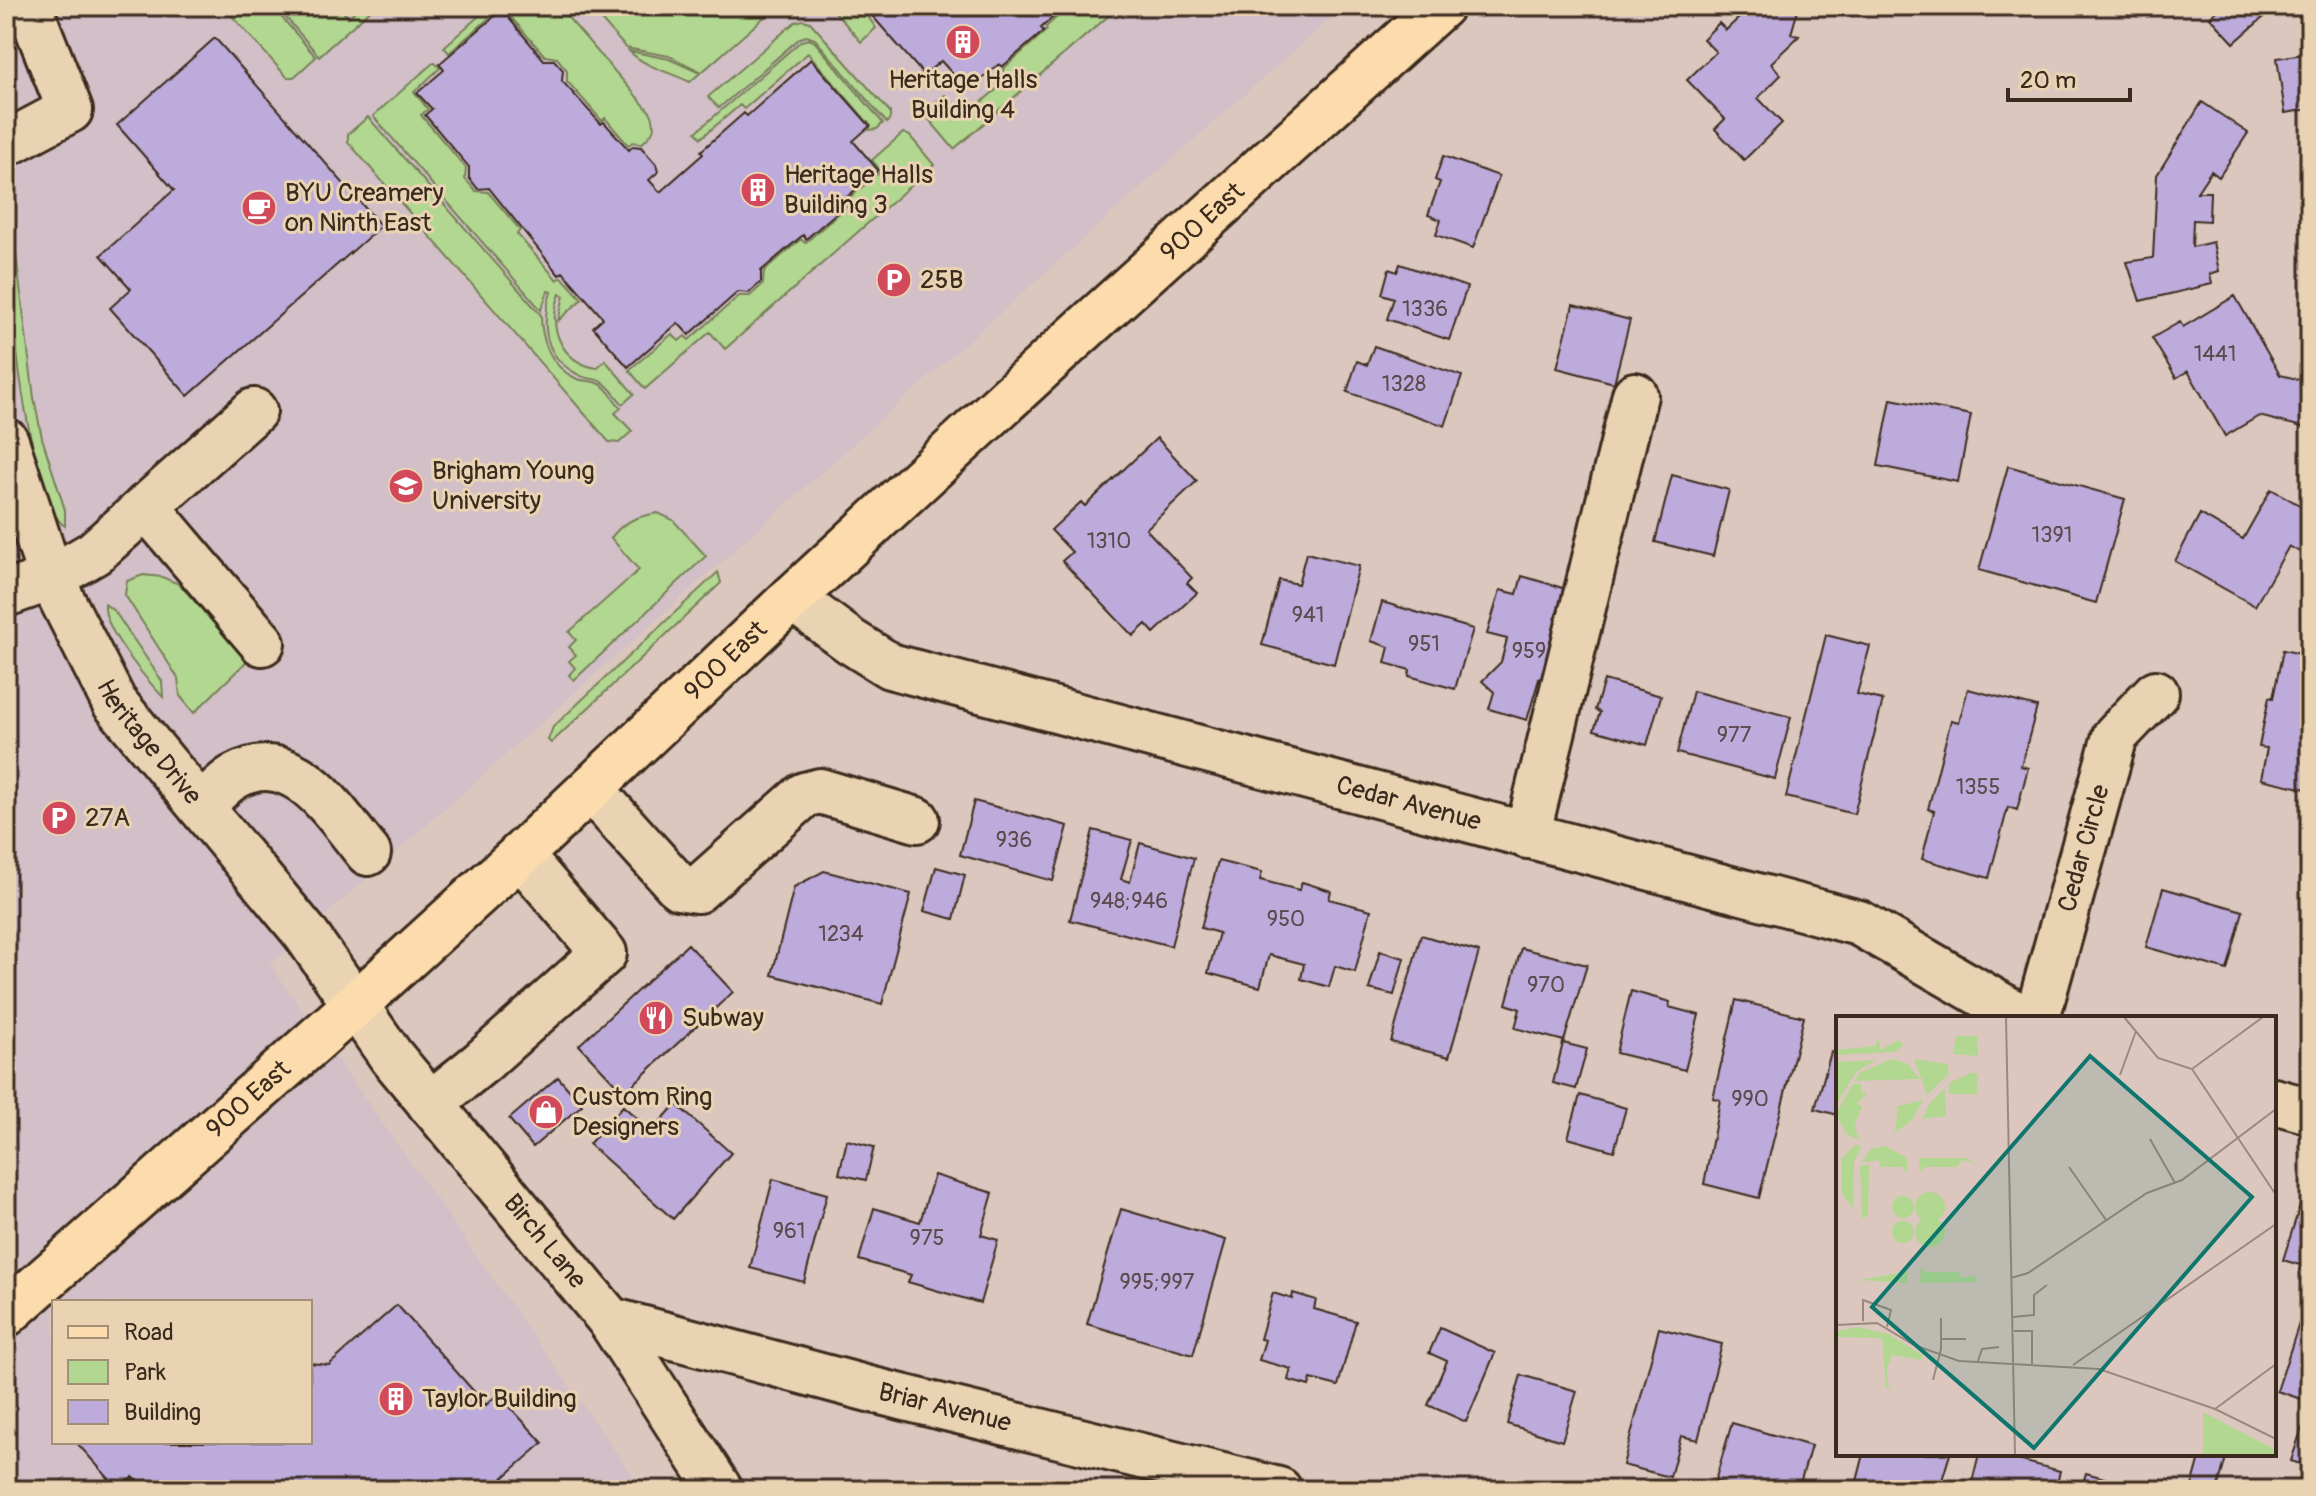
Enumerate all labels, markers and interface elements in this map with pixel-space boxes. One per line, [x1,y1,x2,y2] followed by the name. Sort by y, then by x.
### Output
[944,23,982,61] building icon: Heritage Halls Building 4
[2008,52,2130,102] scale bar
[889,64,1038,126] place label: Heritage Halls Building 4
[2020,66,2076,95] text: 20 m
[784,159,933,221] place label: Heritage Halls Building 3
[739,171,777,209] building icon: Heritage Halls Building 3
[1154,175,1251,268] street label: 900 East
[285,177,444,239] place label: BYU Creamery on Ninth East
[240,189,278,227] cafe icon: BYU Creamery on Ninth East
[875,261,913,299] parking icon: 25B
[920,264,963,296] place label: 25B
[1402,295,1448,323] house number: 1336
[2194,340,2236,368] house number: 1441
[1382,370,1426,398] house number: 1328
[432,455,595,517] place label: Brigham Young University
[387,467,425,505] school or university icon: Brigham Young University
[2032,521,2072,549] house number: 1391
[1087,527,1131,555] house number: 1310
[1292,601,1324,629] house number: 941
[677,614,774,707] street label: 900 East
[1408,630,1440,658] house number: 951
[1512,637,1546,665] house number: 959
[89,674,208,811] street label: Heritage Drive
[1717,721,1752,749] house number: 977
[1333,769,1485,838] street label: Cedar Avenue
[1956,773,2000,801] house number: 1355
[2051,781,2117,916] street label: Cedar Circle
[40,799,78,837] parking icon: 27A
[85,802,130,834] place label: 27A
[996,826,1032,854] house number: 936
[1090,887,1168,915] house number: 948;946
[1267,905,1305,933] house number: 950
[818,920,864,948] house number: 1234
[1527,971,1565,999] house number: 970
[637,999,675,1037] restaurant icon: Subway
[682,1002,764,1034] place label: Subway
[1836,1016,2276,1456] inset map
[200,1053,298,1145] street label: 900 East
[572,1081,712,1143] place label: Custom Ring Designers
[1731,1085,1769,1113] house number: 990
[527,1093,565,1131] shop icon: Custom Ring Designers
[496,1188,593,1295] street label: Birch Lane
[773,1217,805,1245] house number: 961
[910,1224,944,1252] house number: 975
[1120,1268,1195,1296] house number: 995;997
[52,1300,312,1444] legend
[124,1318,174,1347] text: Road
[124,1358,166,1387] text: Park
[875,1376,1015,1439] street label: Briar Avenue
[377,1380,415,1418] building icon: Taylor Building
[422,1383,577,1415] place label: Taylor Building
[124,1398,201,1427] text: Building

